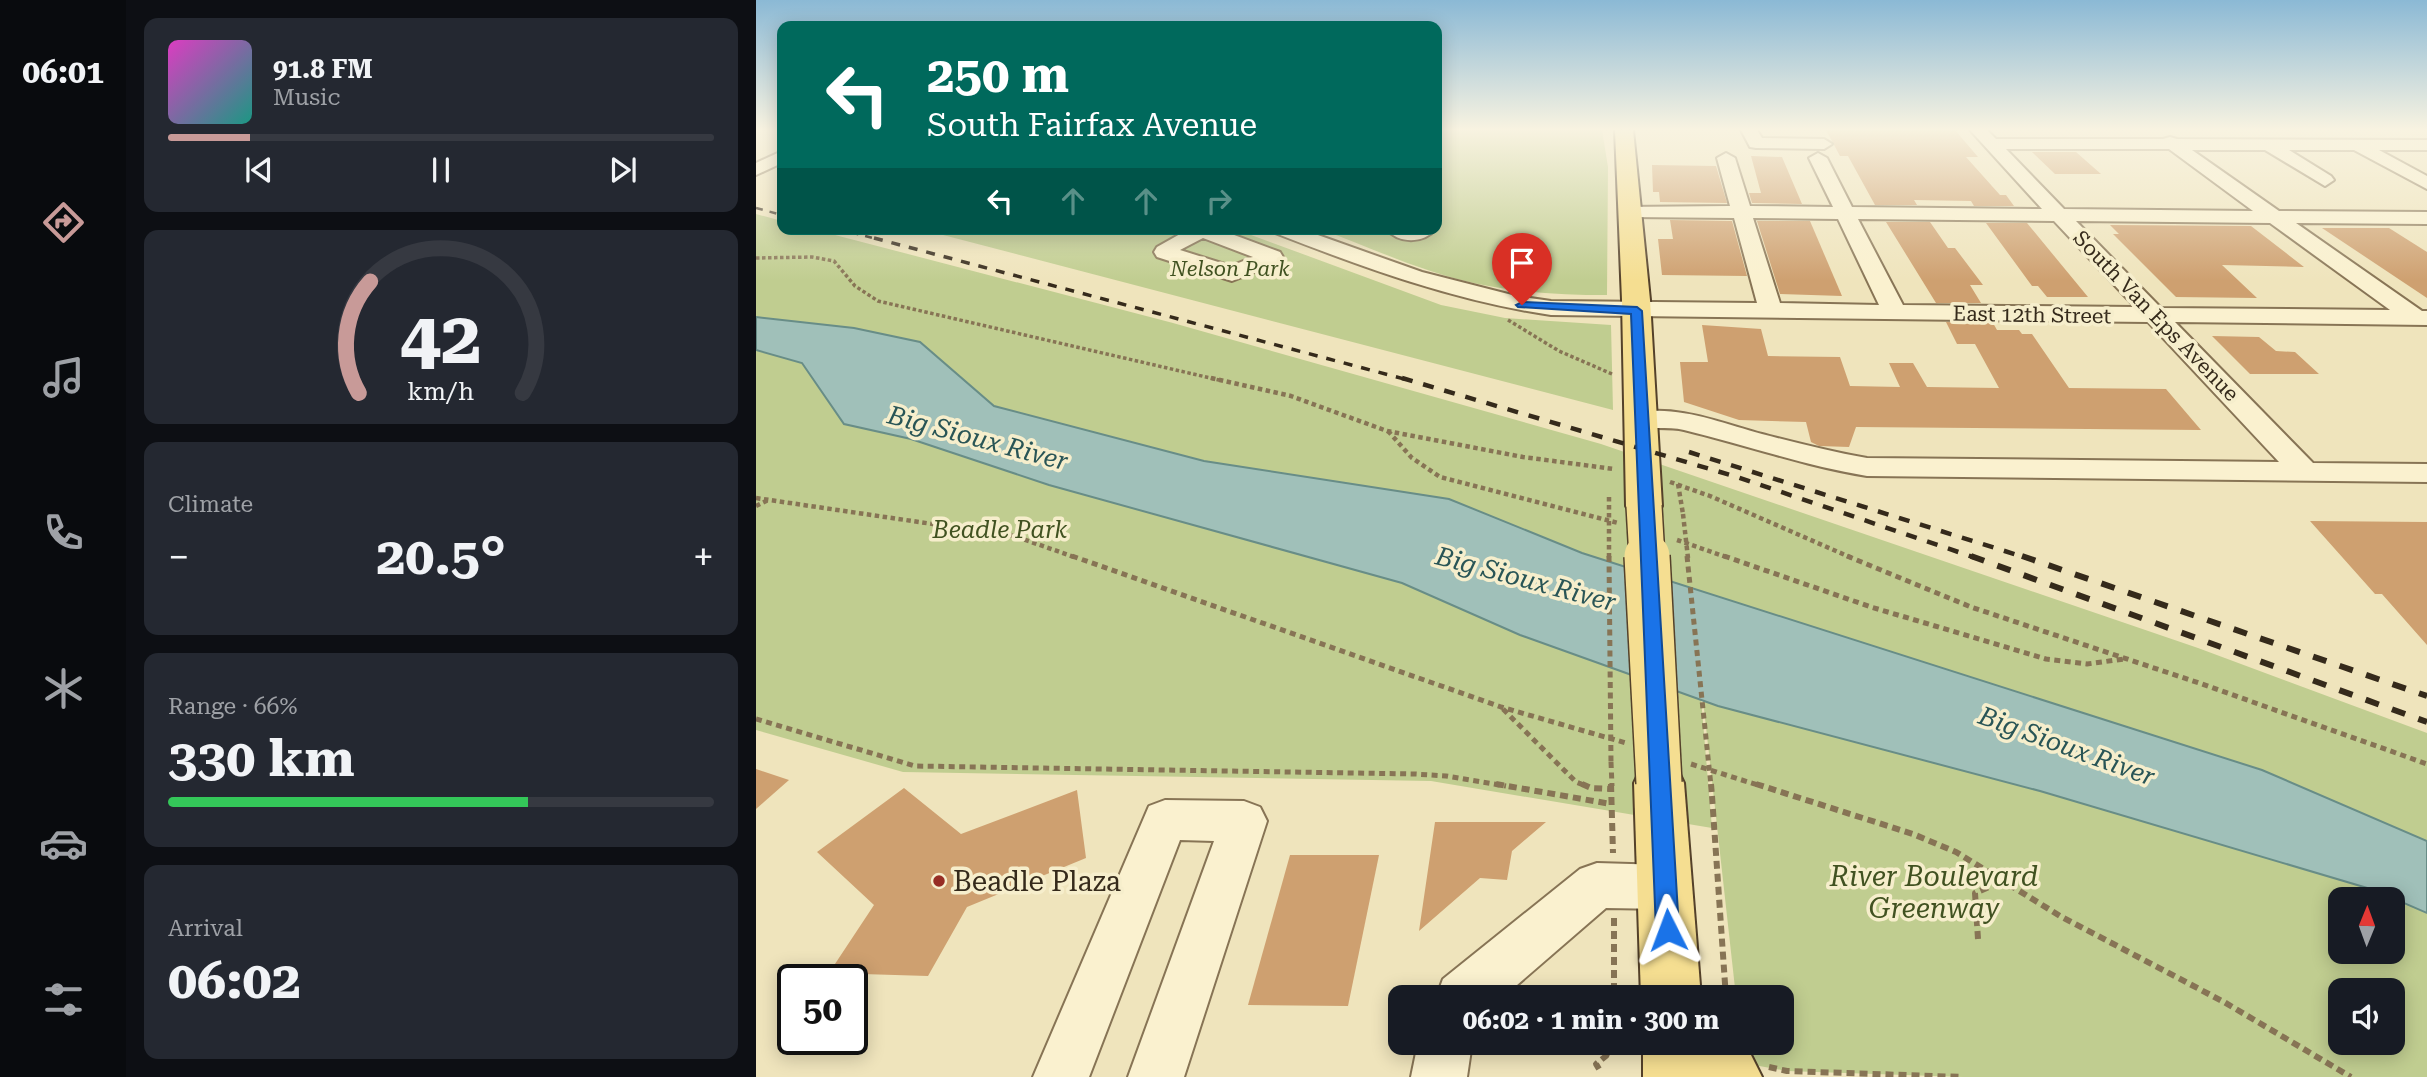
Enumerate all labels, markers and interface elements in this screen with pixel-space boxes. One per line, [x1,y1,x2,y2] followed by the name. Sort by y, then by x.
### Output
[927,47,1069,104] text: 250 m
[812,49,903,140] icon: left
[22,53,104,91] text: 06:01
[273,54,373,84] text: 91.8 FM
[273,84,340,111] text: Music
[927,106,1257,144] text: South Fairfax Avenue
[240,151,278,189] icon: previous
[422,151,460,189] icon: pause
[604,151,642,189] icon: next
[981,182,1019,220] icon: left
[1054,182,1092,220] icon: ahead
[1127,182,1165,220] icon: ahead
[1200,182,1238,220] icon: right
[39,198,88,247] icon: directions
[2068,226,2244,406] street label: South Van Eps Avenue
[1492,233,1552,305] pin
[1503,244,1541,282] icon: arrive
[1169,257,1290,281] park label: Nelson Park
[400,296,482,381] text: 42
[1953,302,2112,328] street label: East 12th Street
[39,353,88,402] icon: music
[408,376,474,405] text: km/h
[884,399,1072,477] water label: Big Sioux River
[168,491,253,518] text: Climate
[39,508,88,557] icon: phone
[932,516,1067,544] park label: Beadle Park
[376,526,506,587] text: 20.5°
[168,535,189,579] text: −
[693,535,714,579] text: +
[1432,540,1620,618] water label: Big Sioux River
[39,664,88,713] icon: climate
[168,693,297,720] text: Range · 66%
[1974,700,2159,792] water label: Big Sioux River
[168,728,355,789] text: 330 km
[39,819,88,868] icon: car
[1829,860,2038,925] park label: River Boulevard Greenway
[953,865,1121,898] place label: Beadle Plaza
[931,873,947,889] marker: Beadle Plaza
[2328,887,2404,964] north arrow
[2328,887,2405,1055] map controls
[1631,893,1705,967] position arrow
[168,915,243,942] text: Arrival
[168,950,301,1011] text: 06:02
[777,964,868,1055] speed limit sign: 50
[39,975,88,1024] icon: filters
[2328,978,2405,1055] button: sound
[1463,1005,1719,1035] text: 06:02 · 1 min · 300 m

